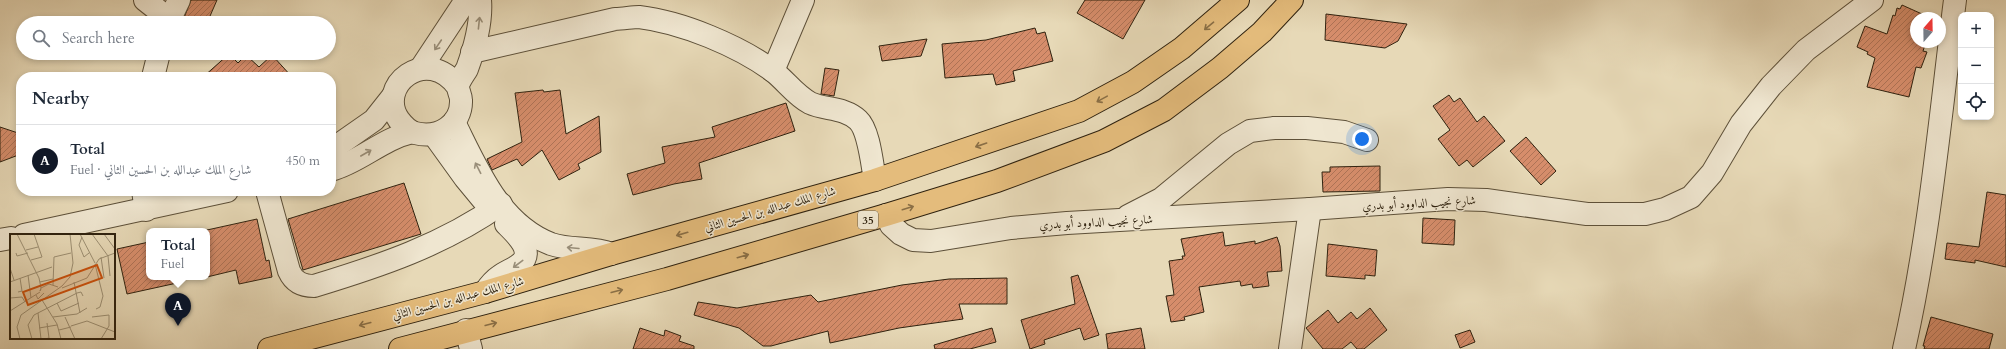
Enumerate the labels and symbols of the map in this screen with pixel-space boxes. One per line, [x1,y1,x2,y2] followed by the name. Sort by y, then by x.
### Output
[1910,12,1946,48] north arrow
[475,17,482,30] one-way arrow
[1204,21,1214,30] one-way arrow
[434,39,442,50] one-way arrow
[1096,95,1108,103] one-way arrow
[1352,129,1372,149] your location
[975,141,987,149] one-way arrow
[360,149,372,157] one-way arrow
[473,162,481,174] one-way arrow
[702,183,839,238] street label: شارع الملك عبدالله بن الحسين الثاني
[1362,192,1477,217] street label: شارع نجيب الداوود أبو بدري
[901,204,914,211] one-way arrow
[858,211,878,229] road number: 35
[1039,211,1154,236] street label: شارع نجيب الداوود أبو بدري
[676,231,689,238] one-way arrow
[10,234,115,339] inset map
[567,244,580,251] one-way arrow
[736,252,749,260] one-way arrow
[513,260,524,268] one-way arrow
[390,273,527,326] street label: شارع الملك عبدالله بن الحسين الثاني
[611,287,624,295] one-way arrow
[165,293,191,326] pin: A
[359,320,372,328] one-way arrow
[485,320,498,327] one-way arrow

